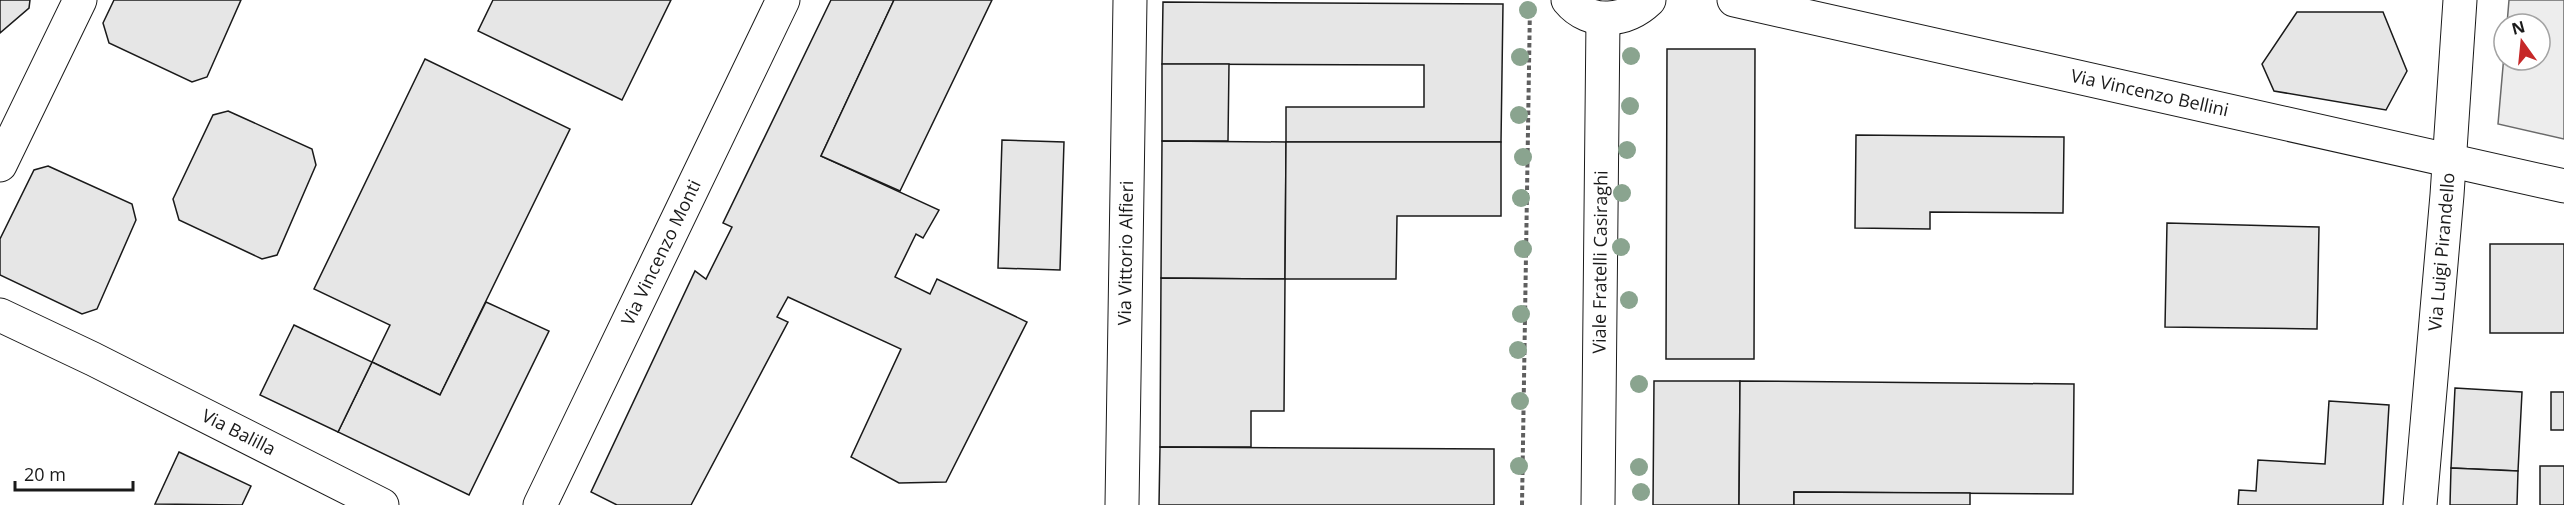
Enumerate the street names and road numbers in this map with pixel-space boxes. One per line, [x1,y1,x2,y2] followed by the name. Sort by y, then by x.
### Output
[2069,63,2231,121] street label: Via Vincenzo Bellini
[1587,170,1612,354] street label: Viale Fratelli Casiraghi
[2422,172,2459,332] street label: Via Luigi Pirandello
[615,175,706,329] street label: Via Vincenzo Monti
[1112,180,1138,326] street label: Via Vittorio Alfieri
[198,403,280,460] street label: Via Balilla

